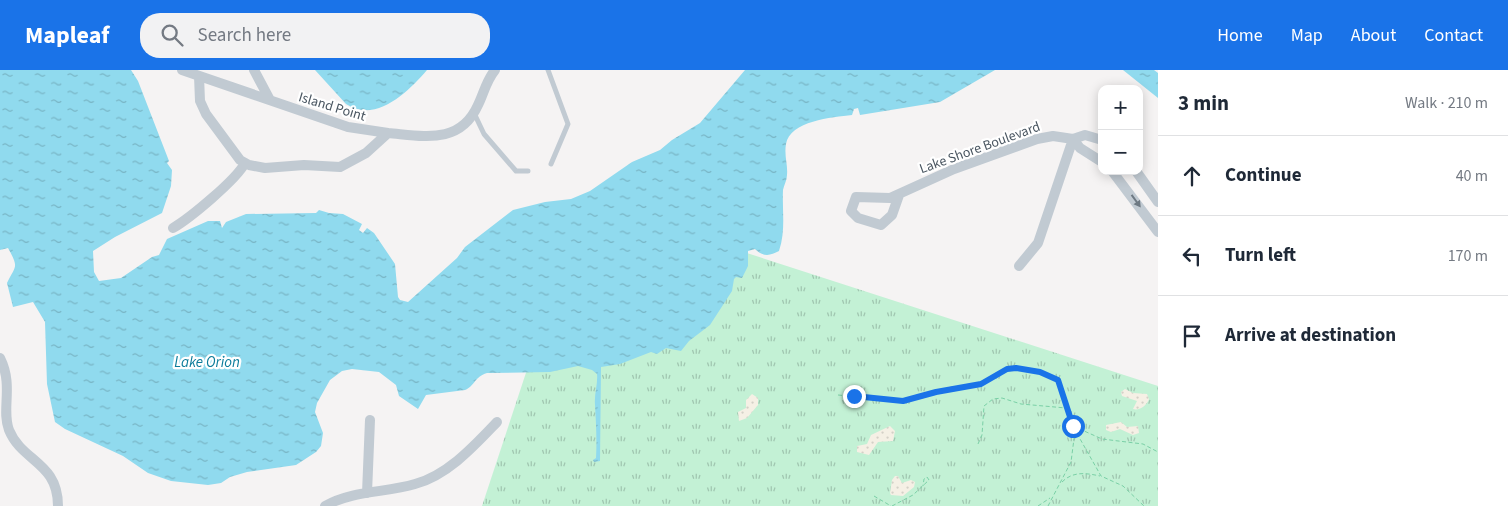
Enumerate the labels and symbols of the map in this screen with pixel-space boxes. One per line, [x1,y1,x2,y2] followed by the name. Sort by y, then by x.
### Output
[296,87,368,127] street label: Island Point
[917,117,1043,179] street label: Lake Shore Boulevard
[1131,194,1141,208] one-way arrow
[174,352,240,373] water label: Lake Orion
[843,385,866,408] route end
[1062,415,1085,438] route start

